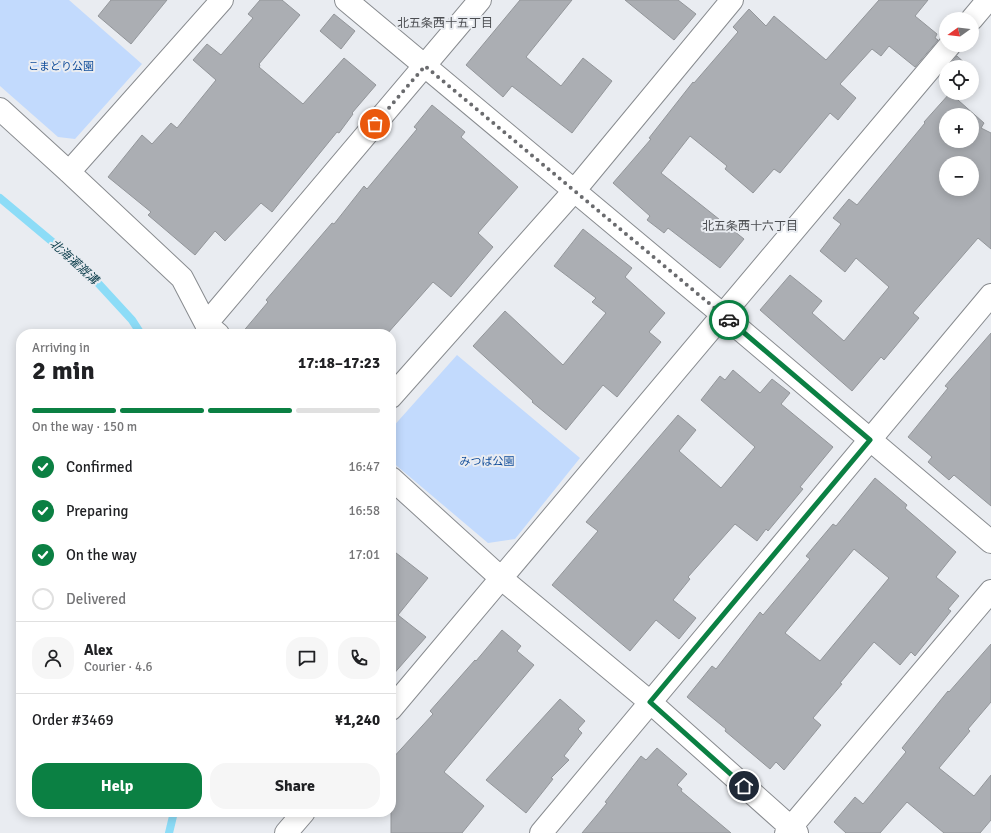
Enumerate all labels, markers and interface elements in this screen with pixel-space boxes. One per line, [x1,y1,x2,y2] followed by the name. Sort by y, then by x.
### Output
[939,12,979,52] north arrow
[939,12,979,196] map controls
[397,16,493,31] district label: 北五条西十五丁目
[28,60,94,73] park label: こまどり公園
[939,60,979,100] button: locate
[358,107,392,141] pin
[939,108,979,148] button: +
[364,113,386,135] icon: bag
[939,156,979,196] button: −
[702,219,798,234] district label: 北五条西十六丁目
[47,236,103,289] water label: 北海灌漑溝
[709,300,749,340] courier
[718,309,740,331] icon: car
[32,340,90,356] text: Arriving in
[298,354,380,372] text: 17:18–17:23
[32,355,95,387] text: 2 min
[32,419,137,435] text: On the way · 150 m
[460,455,515,468] park label: みつば公園
[32,456,54,478] icon: check
[66,458,133,476] text: Confirmed
[348,459,380,475] text: 16:47
[32,500,54,522] icon: check
[66,502,129,520] text: Preparing
[348,503,380,519] text: 16:58
[32,544,54,566] icon: check
[66,546,137,564] text: On the way
[348,547,380,563] text: 17:01
[66,590,126,608] text: Delivered
[32,637,74,679] button: person
[286,637,328,679] button: chat
[338,637,380,679] button: phone
[84,641,113,659] text: Alex
[84,659,153,675] text: Courier · 4.6
[32,711,114,729] text: Order #3469
[335,711,380,729] text: ¥1,240
[32,763,202,809] button: Help
[210,763,380,809] button: Share
[727,769,761,803] pin
[733,775,755,797] icon: home

